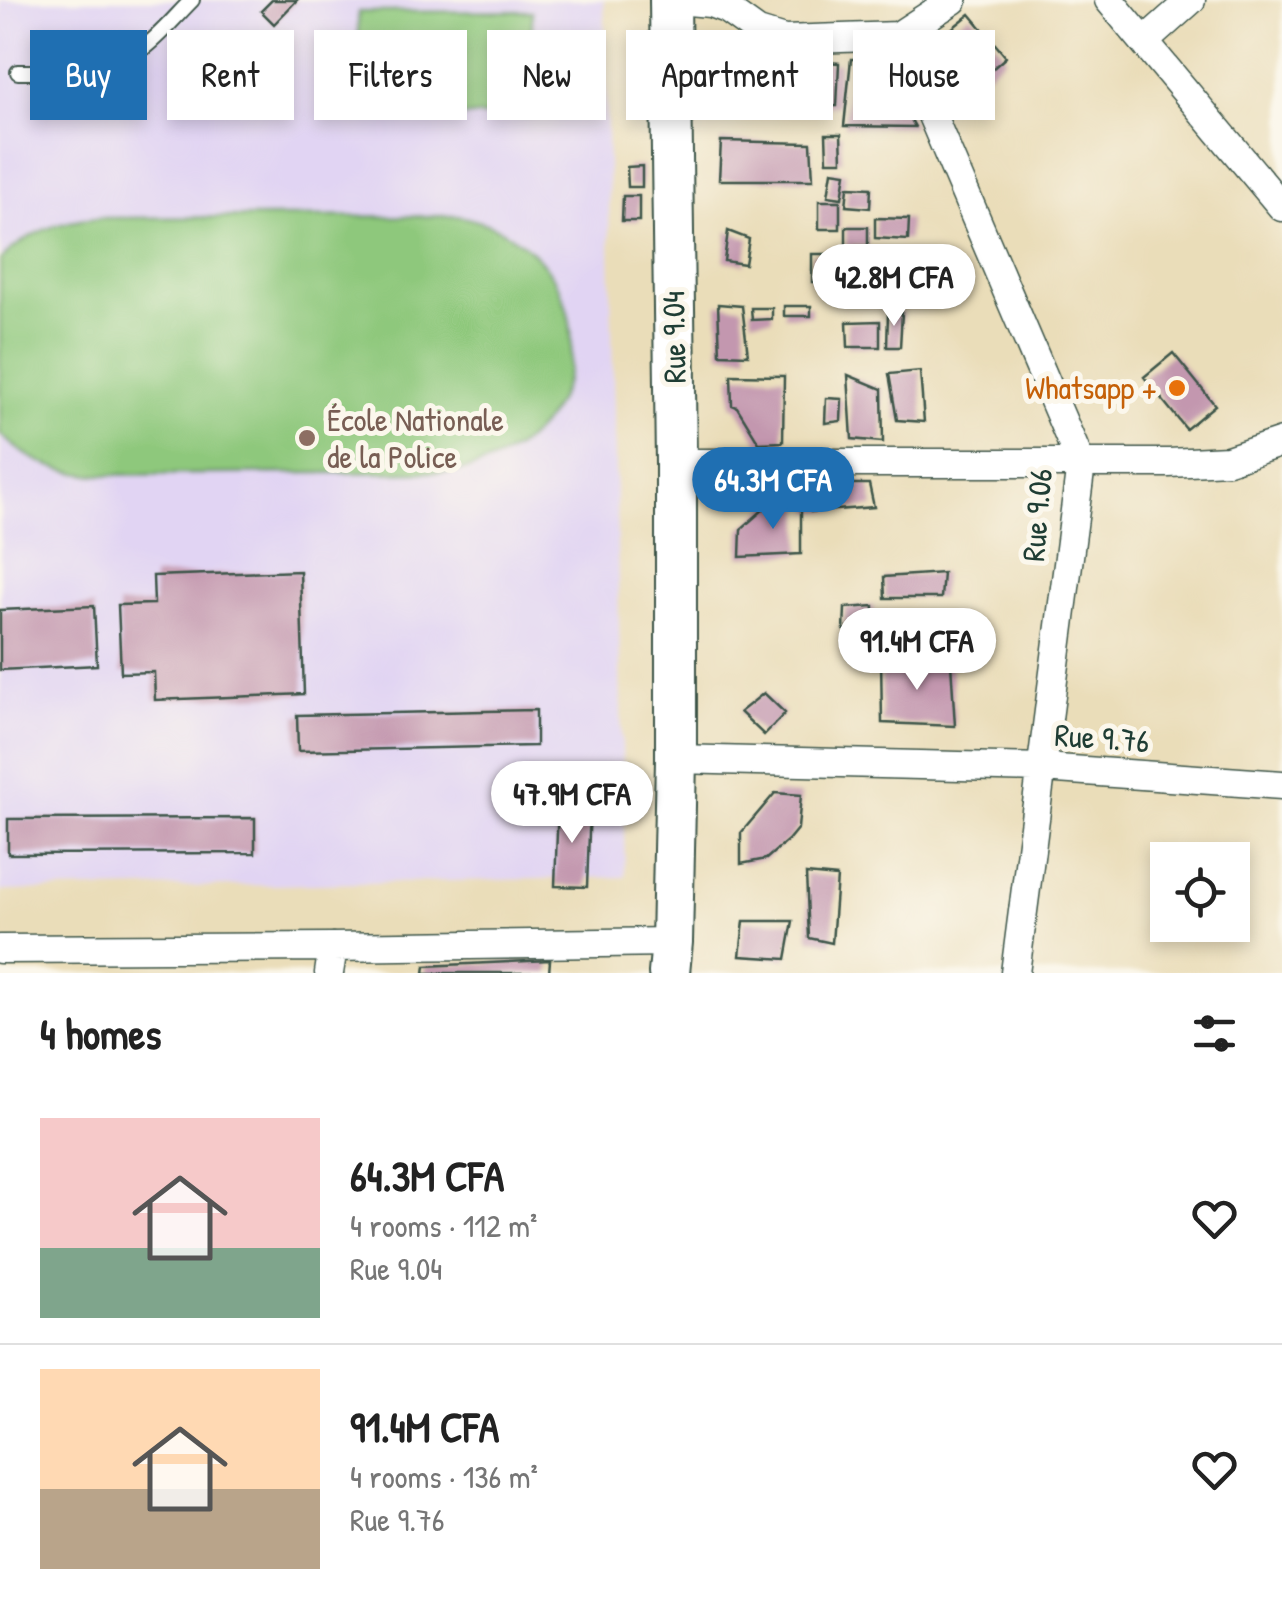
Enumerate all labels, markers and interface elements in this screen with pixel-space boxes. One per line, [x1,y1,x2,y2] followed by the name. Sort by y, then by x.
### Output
[30,30,147,120] chip: Buy
[167,30,294,120] chip: Rent
[314,30,467,120] chip: Filters
[487,30,606,120] chip: New
[626,30,833,120] chip: Apartment
[853,30,995,120] chip: House
[780,244,1008,329] pin: 42.8M CFA
[834,255,954,298] text: 42.8M CFA
[651,290,696,384] street label: Rue 9.04
[1025,366,1157,409] place label: Whatsapp +
[1166,377,1188,399] marker: Whatsapp +
[327,398,504,478] place label: École Nationale de la Police
[296,427,318,449] marker: École Nationale de la Police
[659,447,887,532] pin: 64.3M CFA
[714,458,832,501] text: 64.3M CFA
[1011,467,1062,563] street label: Rue 9.06
[803,608,1031,693] pin: 91.4M CFA
[860,619,974,662] text: 91.4M CFA
[1053,713,1151,762] street label: Rue 9.76
[458,761,686,846] pin: 47.9M CFA
[513,772,631,815] text: 47.9M CFA
[1150,842,1250,942] map controls
[1150,842,1250,942] button: locate
[40,1005,161,1062] text: 4 homes
[1187,1006,1242,1061] icon: filters
[350,1147,504,1204] text: 64.3M CFA
[120,1158,240,1278] icon: home
[1187,1191,1242,1246] icon: heart
[350,1204,537,1247] text: 4 rooms · 112 m²
[350,1247,442,1290] text: Rue 9.04
[350,1398,499,1455] text: 91.4M CFA
[120,1409,240,1529] icon: home
[1187,1442,1242,1497] icon: heart
[350,1455,538,1498] text: 4 rooms · 136 m²
[350,1498,445,1541] text: Rue 9.76

